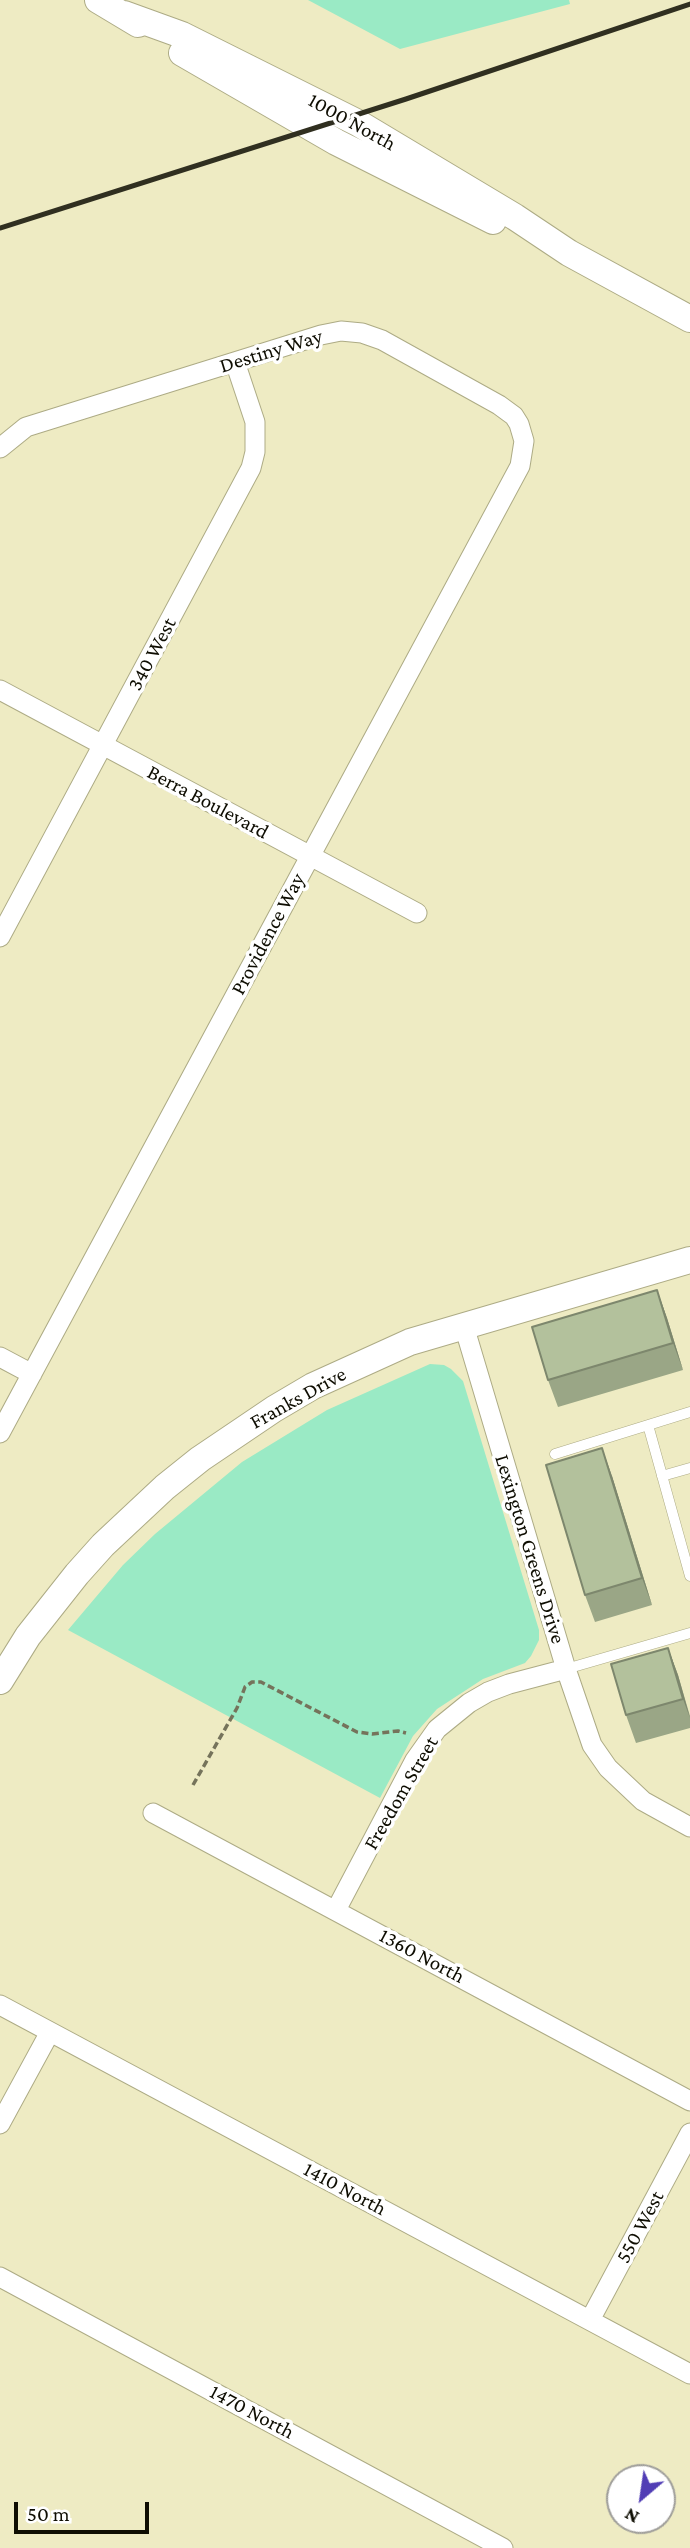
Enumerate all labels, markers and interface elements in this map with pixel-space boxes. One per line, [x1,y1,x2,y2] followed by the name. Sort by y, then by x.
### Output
[304,88,400,156] street label: 1000 North
[216,323,326,379] street label: Destiny Way
[122,613,182,695] street label: 340 West
[143,759,273,845] street label: Berra Boulevard
[225,869,311,999] street label: Providence Way
[246,1361,350,1435] street label: Franks Drive
[489,1451,571,1647] street label: Lexington Greens Drive
[358,1732,444,1854] street label: Freedom Street
[375,1923,469,1989] street label: 1360 North
[299,2157,391,2221] street label: 1410 North
[611,2187,669,2267] street label: 550 West
[205,2379,299,2445] street label: 1470 North
[606,2464,676,2534] north arrow
[18,2488,152,2532] scale bar
[27,2502,70,2526] text: 50 m
[621,2504,642,2528] text: N

